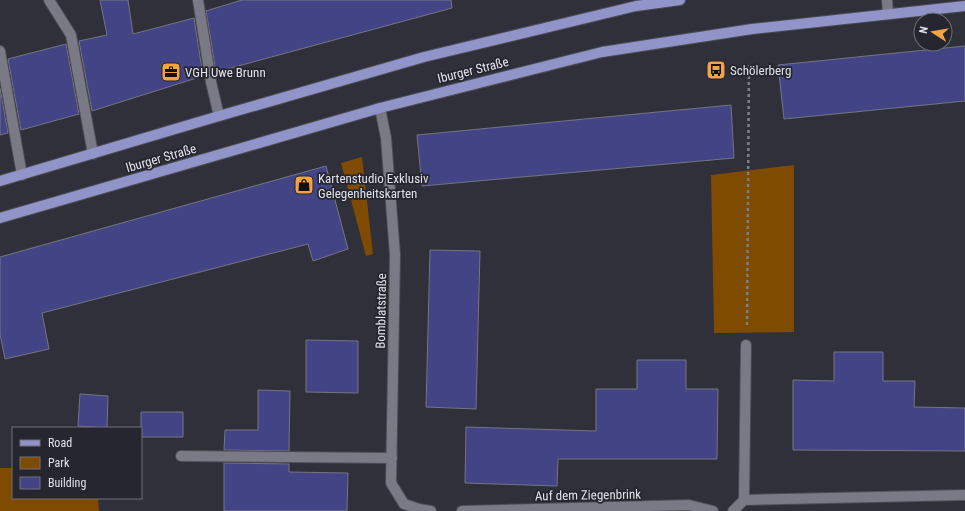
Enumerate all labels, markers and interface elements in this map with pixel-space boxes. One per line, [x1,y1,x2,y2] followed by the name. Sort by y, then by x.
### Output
[913,12,953,52] north arrow
[917,25,931,35] text: N
[436,54,510,86] street label: Iburger Straße
[705,59,727,81] bus stop icon: Schölerberg
[160,61,182,83] office icon: VGH Uwe Brunn
[730,63,791,78] place label: Schölerberg
[185,65,266,80] place label: VGH Uwe Brunn
[124,141,198,175] street label: Iburger Straße
[318,171,429,201] place label: Kartenstudio Exklusiv Gelegenheitskarten
[293,174,315,196] shop icon: Kartenstudio Exklusiv Gelegenheitskarten
[373,273,389,349] street label: Bomblatstraße
[12,427,142,499] legend
[48,436,72,450] text: Road
[48,456,70,470] text: Park
[48,476,86,490] text: Building
[535,487,641,503] street label: Auf dem Ziegenbrink

